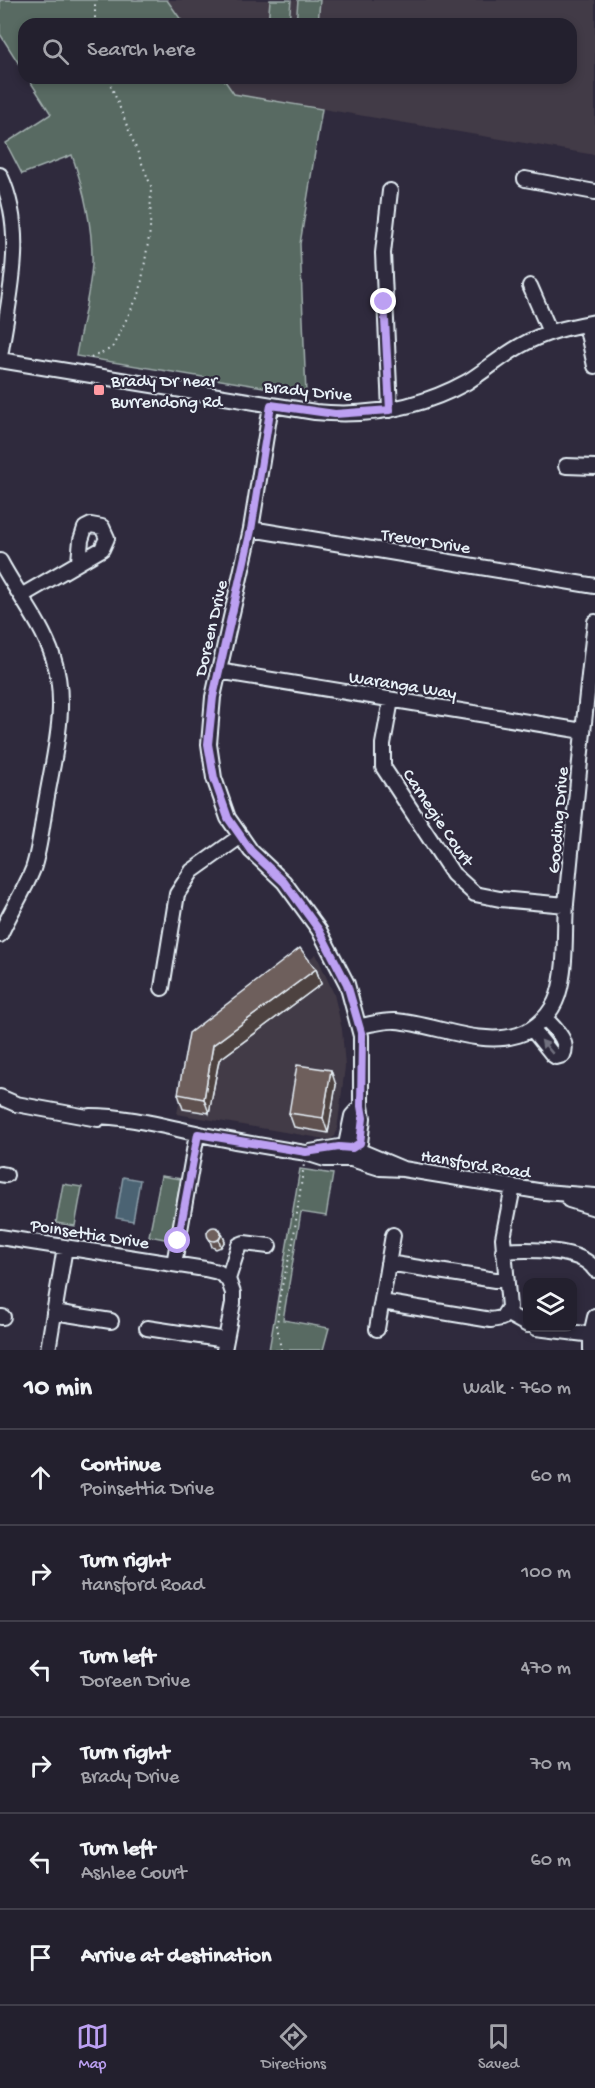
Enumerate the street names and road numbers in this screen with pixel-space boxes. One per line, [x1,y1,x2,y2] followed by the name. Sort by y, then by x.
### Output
[262,377,354,408] street label: Brady Drive
[379,525,472,560] street label: Trevor Drive
[191,578,234,680] street label: Doreen Drive
[347,668,458,705] street label: Waranga Way
[544,765,575,874] street label: Gooding Drive
[397,766,478,872] street label: Carnegie Court
[419,1146,533,1185] street label: Hansford Road
[28,1216,151,1255] street label: Poinsettia Drive

